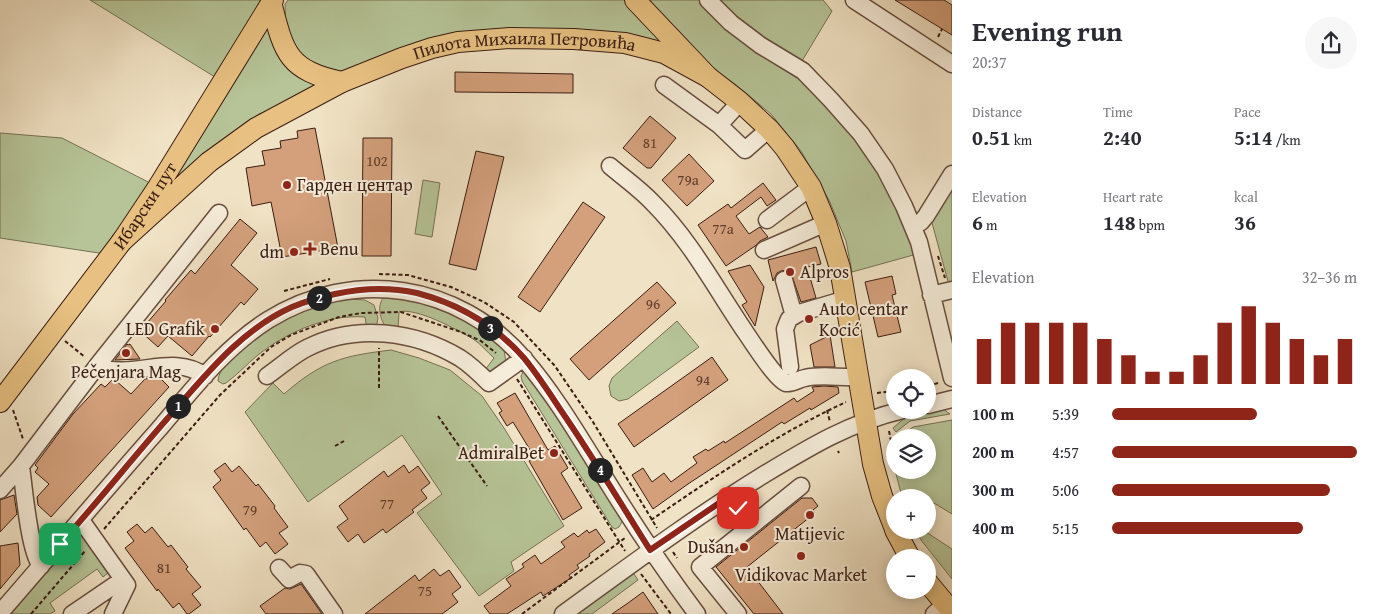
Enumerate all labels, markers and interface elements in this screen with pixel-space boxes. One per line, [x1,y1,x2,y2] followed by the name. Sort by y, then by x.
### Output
[972,10,1123,51] text: Evening run
[1305,17,1357,69] button: share
[409,24,639,66] street label: Пилота Михаила Петровића
[972,50,1007,74] text: 20:37
[972,102,1022,122] text: Distance
[1103,102,1133,122] text: Time
[1234,102,1261,122] text: Pace
[972,122,1011,153] text: 0.51
[1103,122,1142,153] text: 2:40
[1234,122,1273,153] text: 5:14
[1011,130,1032,150] text: km
[1273,130,1301,150] text: /km
[643,132,657,153] house number: 81
[366,150,388,171] house number: 102
[106,156,183,255] street label: Ибарски пут
[677,169,699,190] house number: 79a
[297,171,413,198] place label: Гарден центар
[281,179,293,191] marker: Гарден центар
[972,187,1027,207] text: Elevation
[1103,187,1163,207] text: Heart rate
[1234,187,1258,207] text: kcal
[972,207,983,238] text: 6
[1103,207,1136,238] text: 148
[1234,207,1256,238] text: 36
[983,215,997,235] text: m
[1136,215,1165,235] text: bpm
[712,218,734,239] house number: 77a
[320,235,359,262] place label: Benu
[260,238,284,265] place label: dm
[304,243,316,255] marker: Benu
[288,246,300,258] marker: dm
[800,258,849,285] place label: Alpros
[972,265,1035,289] text: Elevation
[1302,265,1357,289] text: 32–36 m
[784,266,796,278] marker: Alpros
[306,286,332,310] pin: 2
[316,288,323,308] text: 2
[646,293,660,314] house number: 96
[819,295,909,343] place label: Auto centar Kocić
[803,313,815,325] marker: Auto centar Kocić
[126,315,206,342] place label: LED Grafik
[478,316,502,340] pin: 3
[487,318,494,338] text: 3
[209,323,221,335] marker: LED Grafik
[120,347,132,359] marker: Pečenjara Mag
[71,358,181,385] place label: Pečenjara Mag
[696,369,710,390] house number: 94
[886,369,936,599] map controls
[886,369,936,419] button: locate
[166,394,190,418] pin: 1
[175,396,182,416] text: 1
[972,402,1014,426] text: 100 m
[1052,402,1079,426] text: 5:39
[886,429,936,479] button: layers
[458,439,545,466] place label: AdmiralBet
[972,440,1014,464] text: 200 m
[1052,440,1079,464] text: 4:57
[548,447,560,459] marker: AdmiralBet
[588,458,612,482] pin: 4
[597,460,604,480] text: 4
[972,478,1014,502] text: 300 m
[1052,478,1079,502] text: 5:06
[717,487,759,529] pin
[886,489,936,539] button: +
[380,493,394,514] house number: 77
[724,494,752,522] icon: check
[243,499,257,520] house number: 79
[804,509,816,521] marker: Matijevic
[972,516,1014,540] text: 400 m
[1052,516,1079,540] text: 5:15
[775,520,845,547] place label: Matijevic
[39,523,81,565] pin
[46,530,74,558] icon: arrive
[688,533,734,560] place label: Dušan
[738,541,750,553] marker: Dušan
[886,549,936,599] button: −
[795,550,807,562] marker: Vidikovac Market
[157,557,171,578] house number: 81
[735,561,868,588] place label: Vidikovac Market
[418,580,432,601] house number: 75

